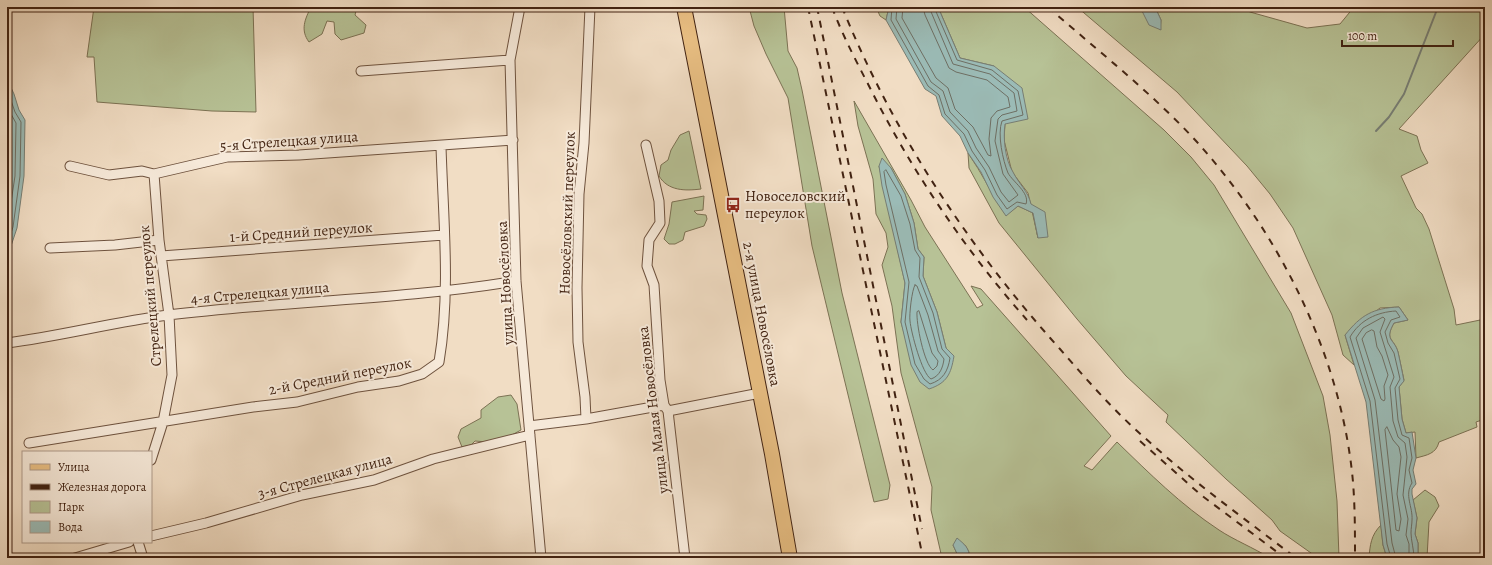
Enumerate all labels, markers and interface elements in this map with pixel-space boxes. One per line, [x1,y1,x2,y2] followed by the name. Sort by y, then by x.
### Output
[1342,22,1453,48] scale bar
[1348,28,1377,44] text: 100 m
[219,126,359,156] street label: 5-я Стрелецкая улица
[554,131,580,295] street label: Новосёловский переулок
[745,186,846,223] place label: Новоселовский переулок
[724,196,742,214] bus stop icon: Новоселовский переулок
[229,217,373,247] street label: 1-й Средний переулок
[492,220,518,347] street label: улица Новосёловка
[134,224,166,367] street label: Стрелецкий переулок
[738,240,786,388] street label: 2-я улица Новосёловка
[190,277,330,309] street label: 4-я Стрелецкая улица
[633,325,673,496] street label: улица Малая Новосёловка
[267,352,413,400] street label: 2-й Средний переулок
[256,448,394,504] street label: 3-я Стрелецкая улица
[22,451,152,543] legend
[58,459,90,475] text: Улица
[58,479,147,495] text: Железная дорога
[58,499,84,515] text: Парк
[58,519,83,535] text: Вода

